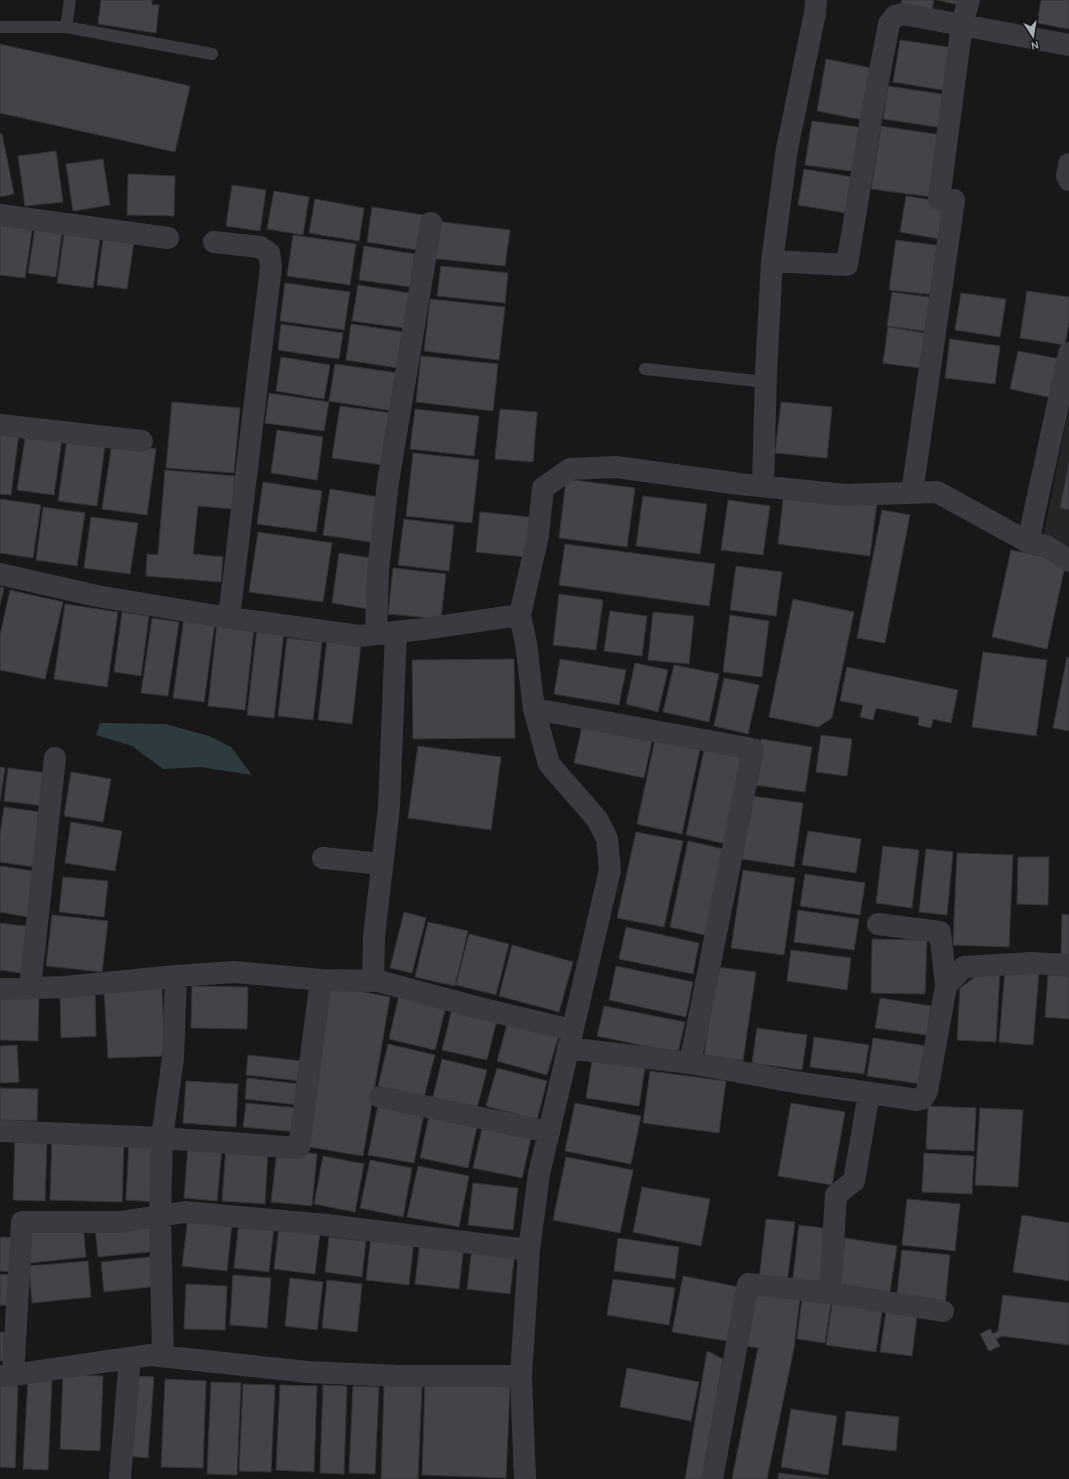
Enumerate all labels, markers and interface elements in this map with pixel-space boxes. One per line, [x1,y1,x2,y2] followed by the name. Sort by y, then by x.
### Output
[1013,16,1053,56] north arrow
[1030,38,1040,52] text: N

